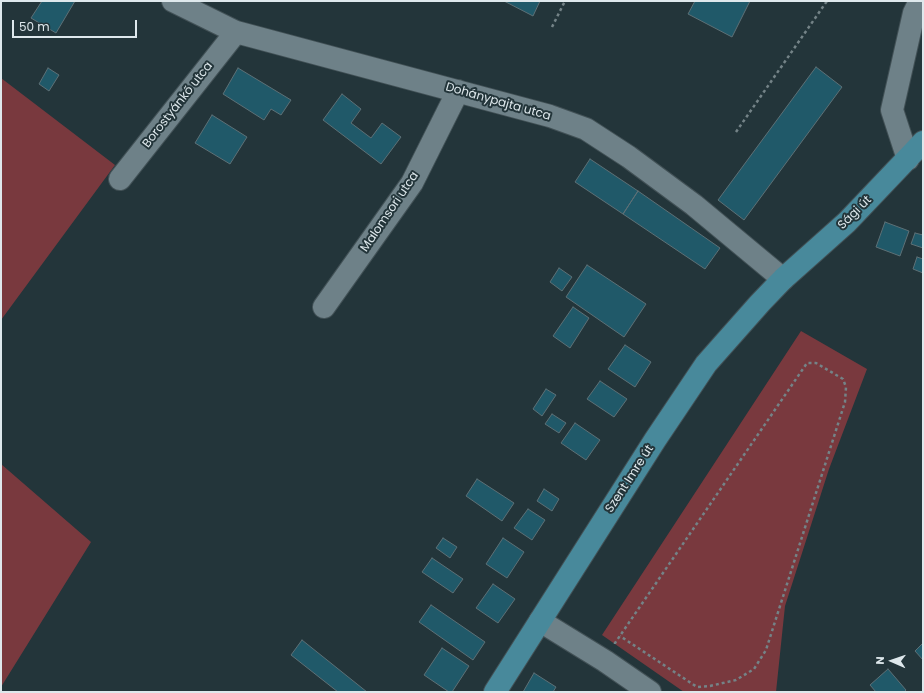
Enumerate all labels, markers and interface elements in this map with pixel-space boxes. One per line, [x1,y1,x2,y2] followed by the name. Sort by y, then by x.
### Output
[14,12,139,38] scale bar
[19,18,50,35] text: 50 m
[140,59,216,151] street label: Borostyánkő utca
[444,80,552,124] street label: Dohánypajta utca
[358,169,422,255] street label: Malomsori utca
[835,193,875,233] street label: Sági út
[603,443,657,515] street label: Szent Imre út
[872,641,912,681] north arrow
[872,656,888,665] text: N

